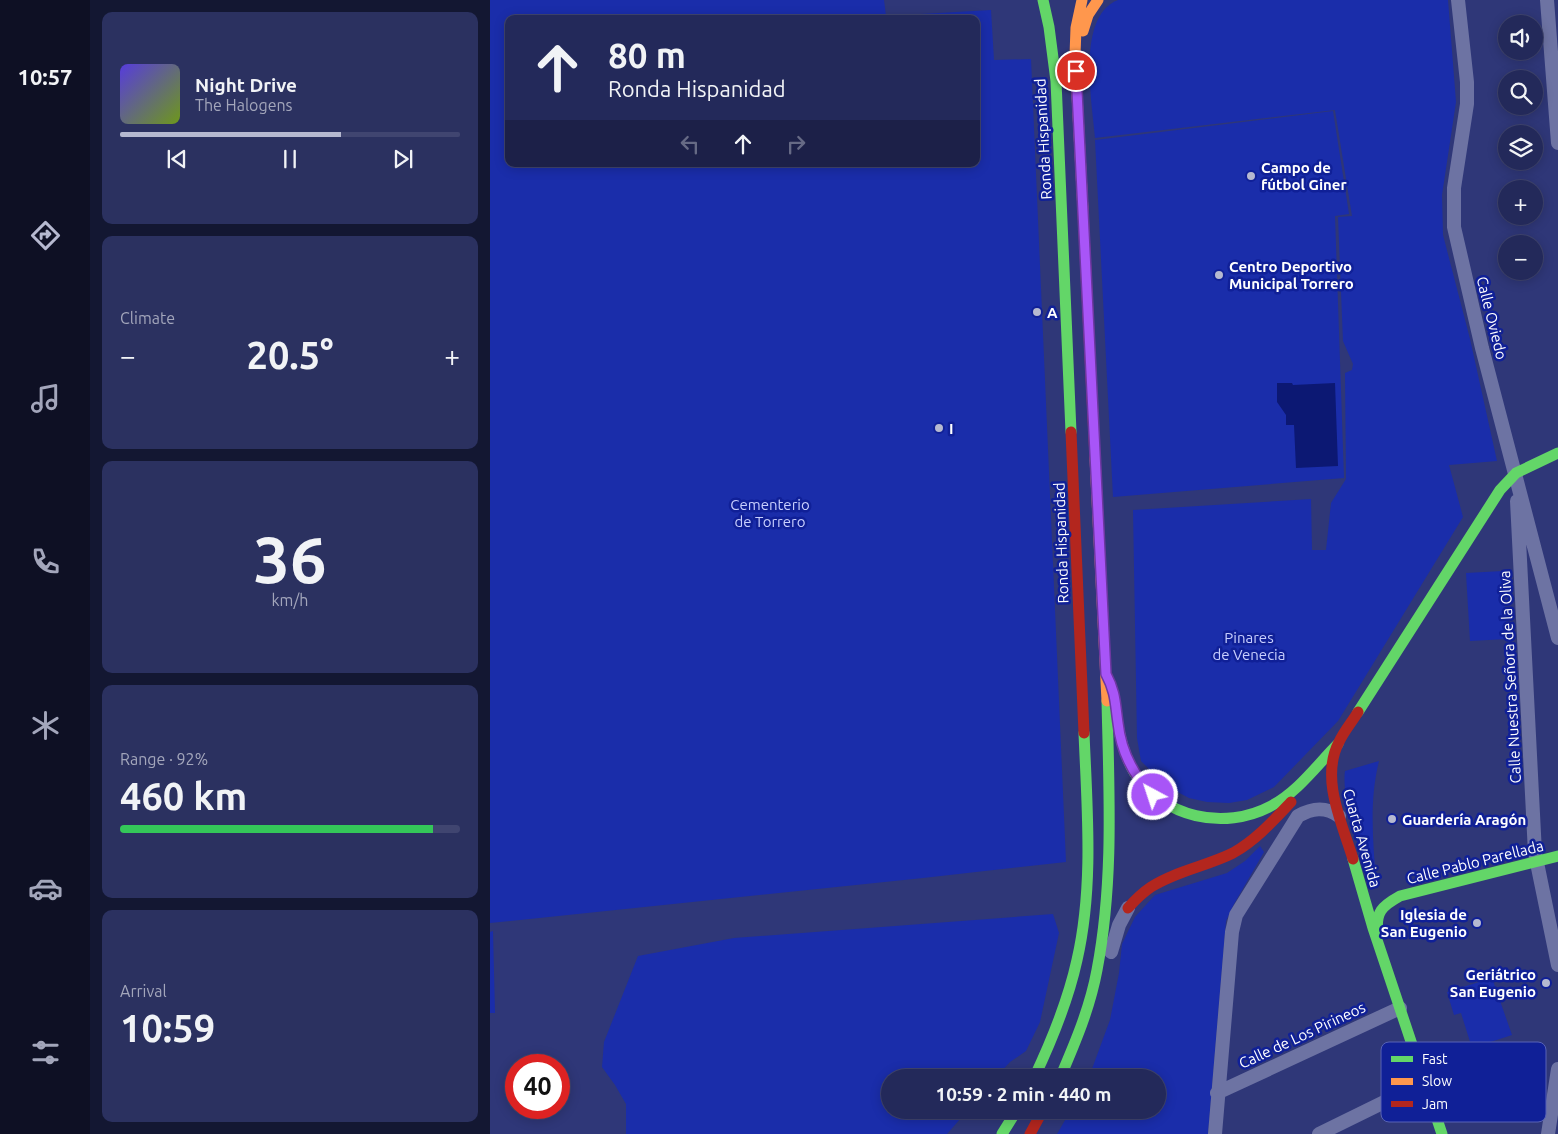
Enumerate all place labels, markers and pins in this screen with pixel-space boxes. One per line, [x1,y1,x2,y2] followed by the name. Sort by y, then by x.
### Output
[1055,50,1097,92] pin
[1261,159,1348,193] place label: Campo de fútbol Giner
[1245,170,1257,182] marker: Campo de fútbol Giner
[1229,258,1354,292] place label: Centro Deportivo Municipal Torrero
[1213,269,1225,281] marker: Centro Deportivo Municipal Torrero
[1047,304,1058,321] place label: A
[1031,306,1043,318] marker: A
[949,420,954,437] place label: I
[933,422,945,434] marker: I
[1402,811,1526,828] place label: Guardería Aragón
[1386,813,1398,825] marker: Guardería Aragón
[1381,906,1467,940] place label: Iglesia de San Eugenio
[1471,917,1483,929] marker: Iglesia de San Eugenio
[1450,966,1536,1000] place label: Geriátrico San Eugenio
[1540,977,1552,989] marker: Geriátrico San Eugenio

